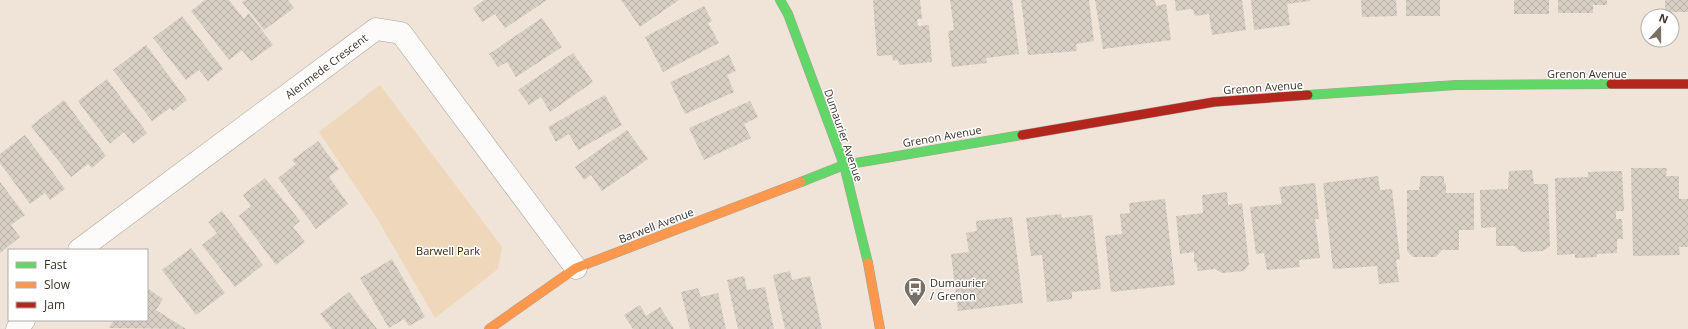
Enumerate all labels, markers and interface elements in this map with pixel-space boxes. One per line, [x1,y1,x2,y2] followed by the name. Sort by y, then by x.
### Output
[1640,8,1680,48] north arrow
[1657,10,1671,27] text: N
[282,30,370,102] street label: Alenmede Crescent
[1547,66,1627,81] street label: Grenon Avenue
[1223,77,1303,97] street label: Grenon Avenue
[821,87,867,183] street label: Dumaurier Avenue
[901,122,983,150] street label: Grenon Avenue
[616,204,696,246] street label: Barwell Avenue
[416,243,480,258] park label: Barwell Park
[8,249,148,321] legend
[44,256,67,273] text: Fast
[902,275,928,308] bus stop icon: Dumaurier / Grenon
[930,275,986,303] place label: Dumaurier / Grenon
[44,276,71,293] text: Slow
[43,296,65,313] text: Jam

